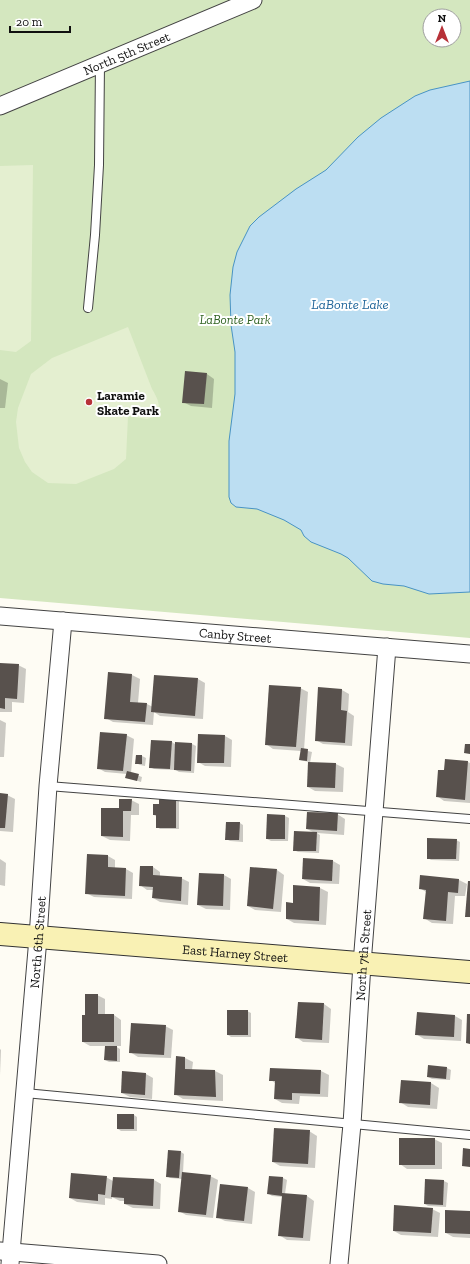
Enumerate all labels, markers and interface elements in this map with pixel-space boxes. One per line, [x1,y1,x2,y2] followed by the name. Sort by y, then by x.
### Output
[10,8,70,34] scale bar
[422,8,462,48] north arrow
[438,12,447,25] text: N
[16,15,43,29] text: 20 m
[81,29,172,78] street label: North 5th Street
[311,296,389,313] water label: LaBonte Lake
[199,312,271,327] park label: LaBonte Park
[97,388,159,418] place label: Laramie Skate Park
[84,397,94,407] marker: Laramie Skate Park
[198,625,272,646] street label: Canby Street
[27,895,49,989] street label: North 6th Street
[353,908,374,1001] street label: North 7th Street
[182,942,289,965] street label: East Harney Street

